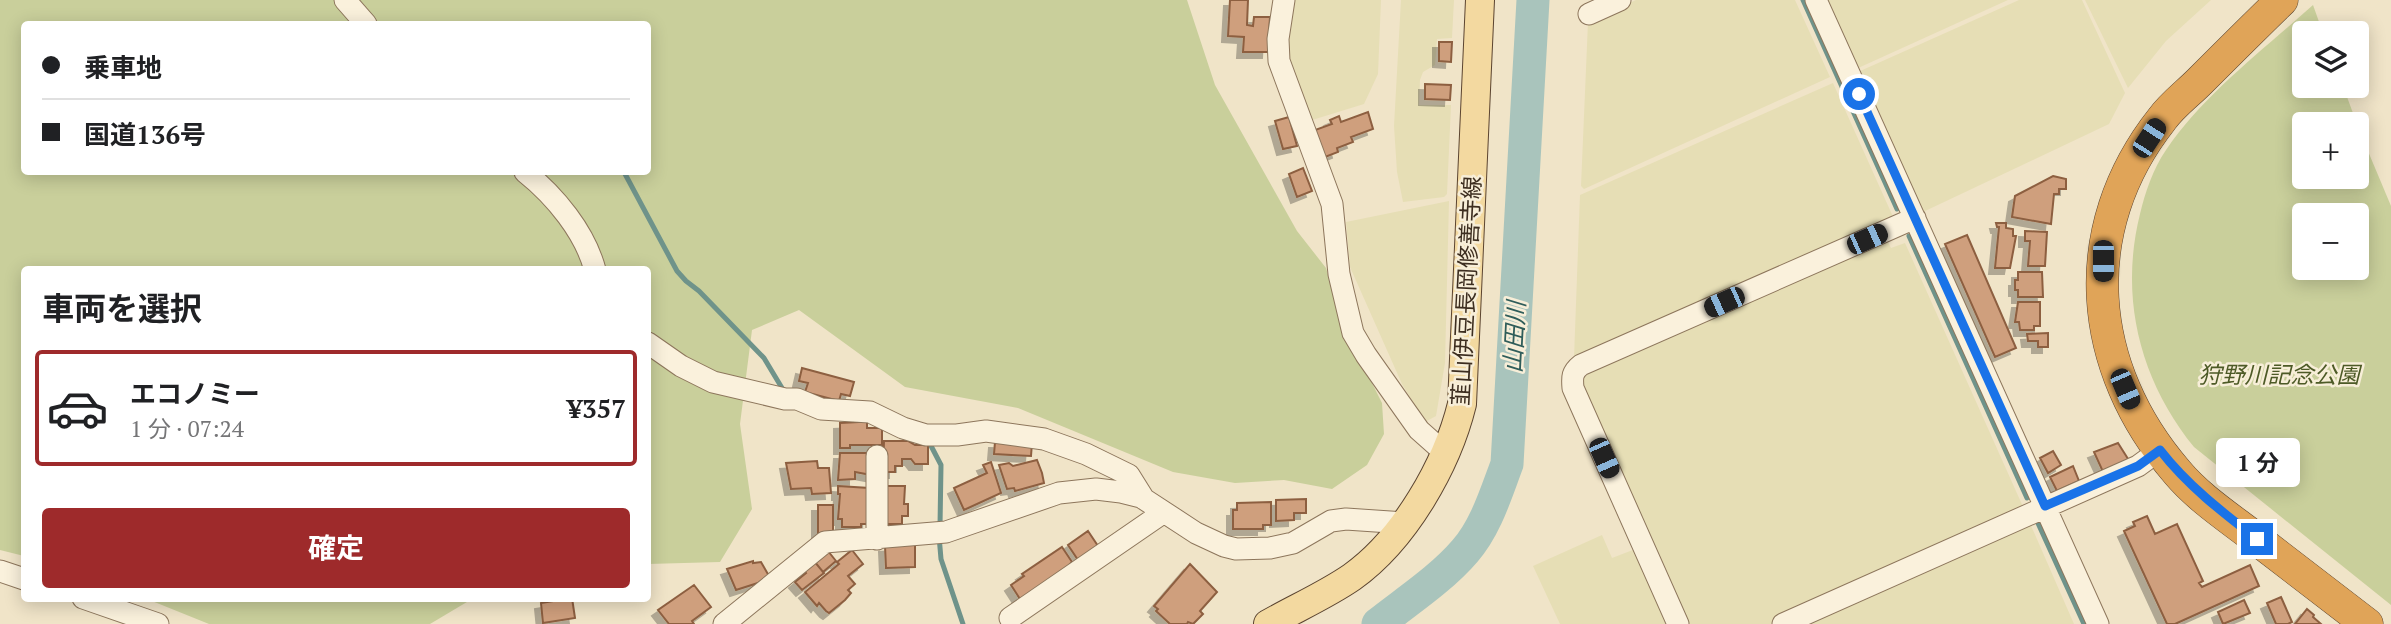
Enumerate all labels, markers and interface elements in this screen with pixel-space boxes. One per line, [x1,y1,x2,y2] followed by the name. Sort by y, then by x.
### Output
[2292,21,2369,280] map controls
[2292,21,2369,98] button: layers
[84,50,162,84] text: 乗車地
[1843,78,1875,110] route start
[2292,112,2369,189] button: +
[2129,115,2170,161] car
[84,117,206,151] text: 国道136号
[1445,175,1487,407] street label: 韮山伊豆長岡修善寺線
[2292,203,2369,280] button: −
[1844,221,1891,257] car
[2093,240,2114,282] car
[1701,284,1748,320] car
[42,287,202,329] text: 車両を選択
[1496,297,1532,374] water label: 山田川
[2199,359,2363,390] park label: 狩野川記念公園
[2108,366,2143,412] car
[130,376,260,410] text: エコノミー
[46,377,109,440] icon: car
[567,391,626,425] text: ¥357
[130,413,244,444] text: 1 分 · 07:24
[1586,435,1623,481] car
[2215,438,2299,486] callout: 1 分
[2237,447,2279,478] text: 1 分
[42,508,630,588] button: 確定
[2241,523,2273,555] route end

